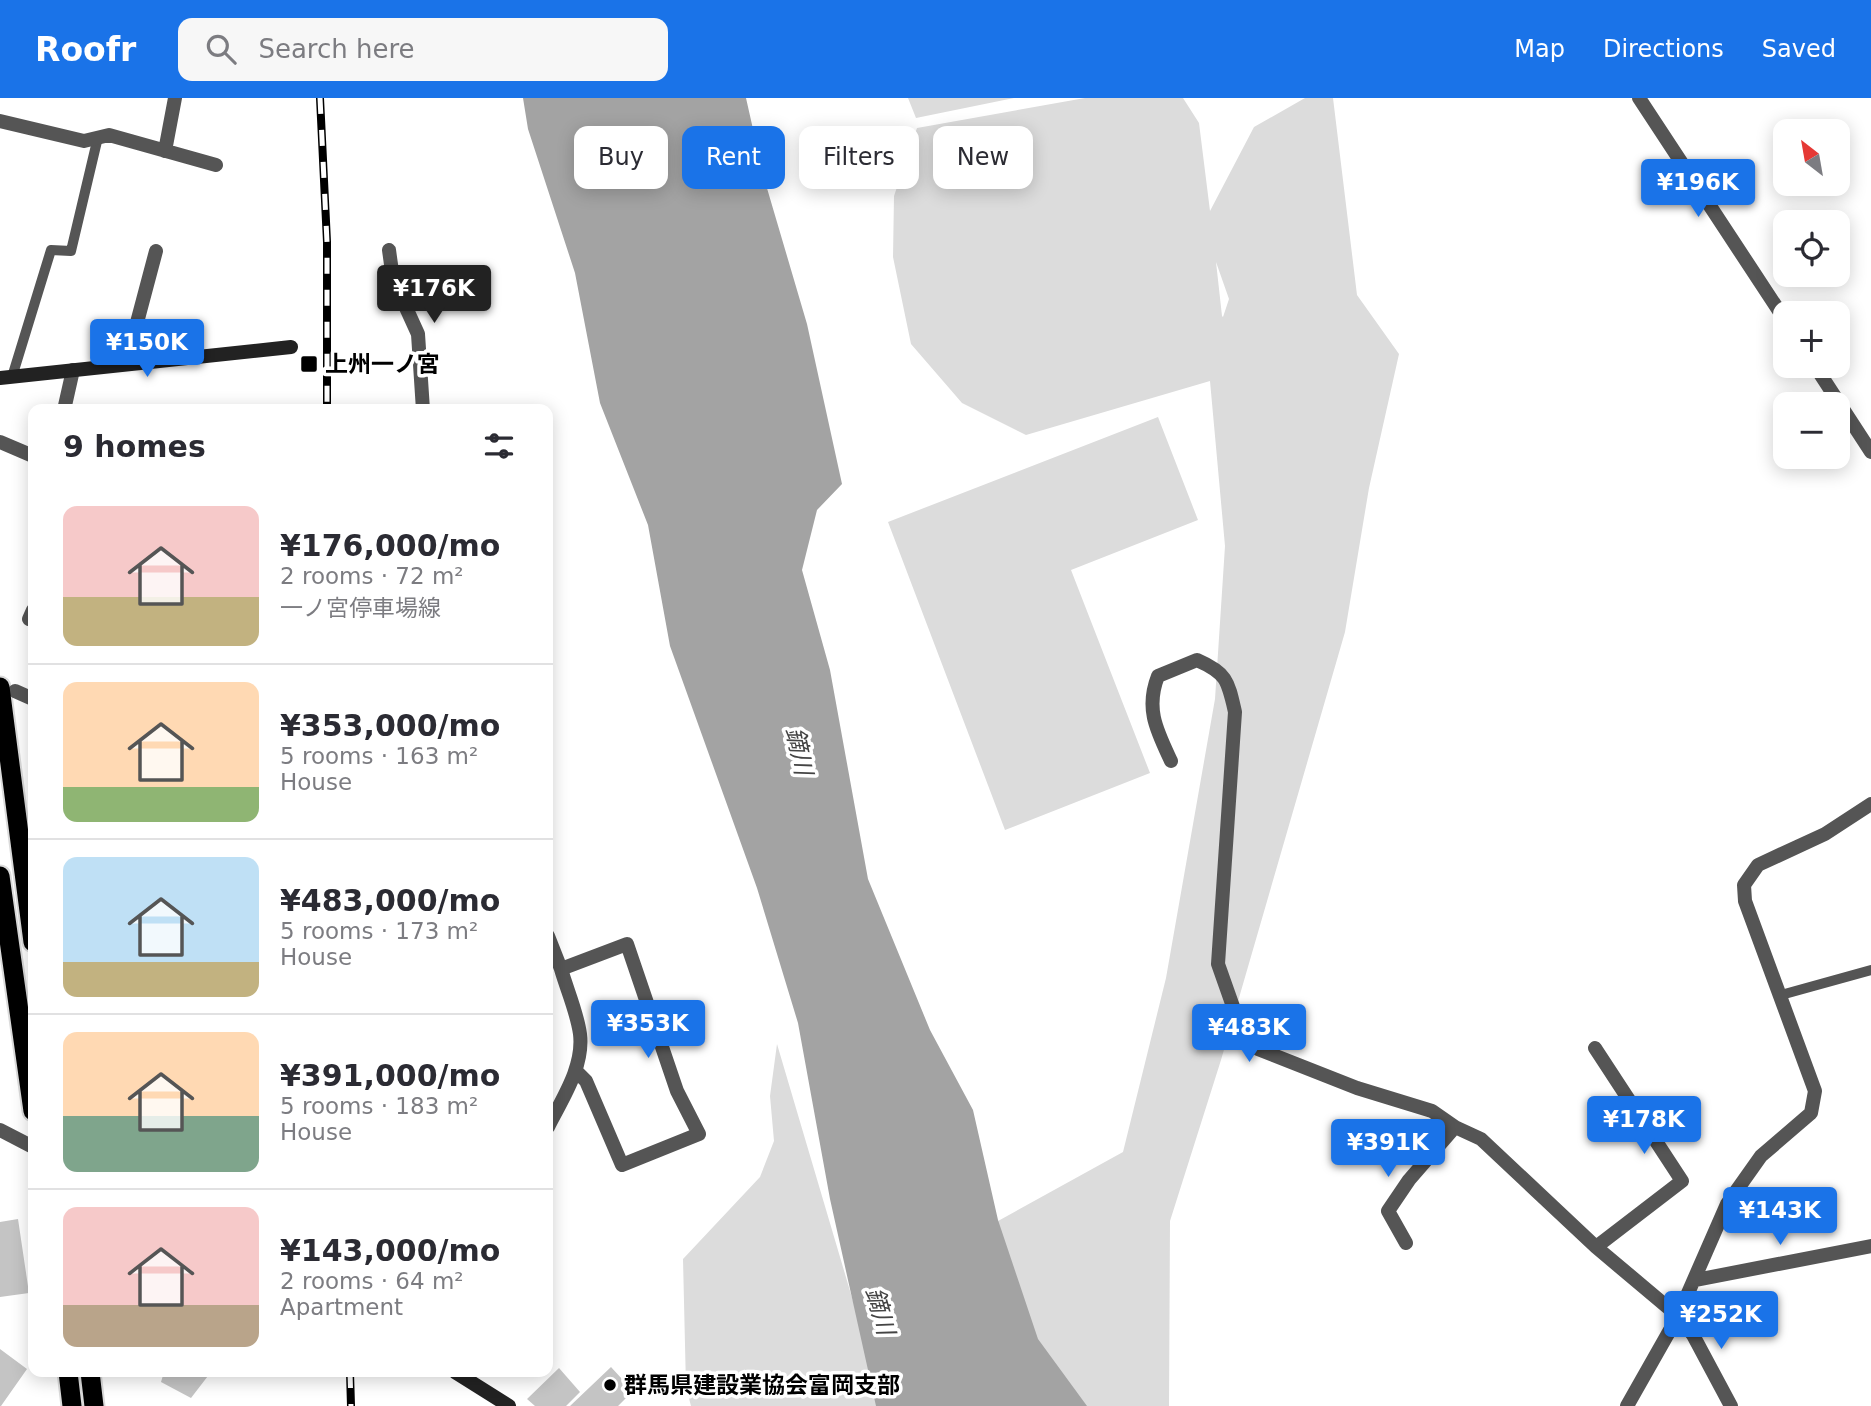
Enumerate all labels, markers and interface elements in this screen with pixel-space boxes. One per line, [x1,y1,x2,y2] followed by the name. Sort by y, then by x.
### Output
[178,18,668,81] search box
[35,30,136,69] text: Roofr
[202,30,240,68] icon: search
[258,34,415,64] text: Search here
[1514,35,1565,63] text: Map
[1603,35,1724,63] text: Directions
[1762,35,1836,63] text: Saved
[1773,119,1850,196] north arrow
[1773,119,1850,469] map controls
[574,126,668,189] chip: Buy
[682,126,785,189] chip: Rent
[799,126,919,189] chip: Filters
[933,126,1033,189] chip: New
[1649,159,1747,219] pin: ¥196K
[1657,169,1739,195] text: ¥196K
[1773,210,1850,287] button: locate
[385,266,483,325] pin: ¥176K
[393,275,475,301] text: ¥176K
[1773,301,1850,378] button: +
[98,320,196,379] pin: ¥150K
[106,329,188,355] text: ¥150K
[325,351,440,377] place label: 上州一ノ宮
[299,354,319,374] marker: 上州一ノ宮
[1773,392,1850,469] button: −
[480,427,518,465] icon: filters
[63,429,206,464] text: 9 homes
[280,528,500,563] text: ¥176,000/mo
[119,534,203,618] icon: home
[280,563,464,589] text: 2 rooms · 72 m²
[280,595,441,621] text: 一ノ宮停車場線
[280,708,500,743] text: ¥353,000/mo
[119,710,203,794] icon: home
[780,725,818,780] water label: 鏑川
[280,743,478,769] text: 5 rooms · 163 m²
[280,769,352,795] text: House
[280,883,500,918] text: ¥483,000/mo
[119,885,203,969] icon: home
[280,918,478,944] text: 5 rooms · 173 m²
[280,944,352,970] text: House
[599,1000,697,1060] pin: ¥353K
[1200,1004,1298,1064] pin: ¥483K
[607,1010,689,1036] text: ¥353K
[1208,1014,1290,1040] text: ¥483K
[280,1058,500,1093] text: ¥391,000/mo
[119,1060,203,1144] icon: home
[280,1093,478,1119] text: 5 rooms · 183 m²
[1595,1096,1693,1156] pin: ¥178K
[1603,1106,1685,1132] text: ¥178K
[280,1119,352,1145] text: House
[1339,1119,1437,1179] pin: ¥391K
[1347,1129,1429,1155] text: ¥391K
[1731,1188,1829,1247] pin: ¥143K
[1739,1197,1821,1223] text: ¥143K
[280,1233,500,1268] text: ¥143,000/mo
[119,1235,203,1319] icon: home
[280,1268,464,1294] text: 2 rooms · 64 m²
[860,1284,901,1341] water label: 鏑川
[1672,1292,1770,1351] pin: ¥252K
[280,1294,403,1320] text: Apartment
[1680,1301,1762,1327] text: ¥252K
[624,1372,900,1398] place label: 群馬県建設業協会富岡支部
[602,1377,618,1393] marker: 群馬県建設業協会富岡支部

